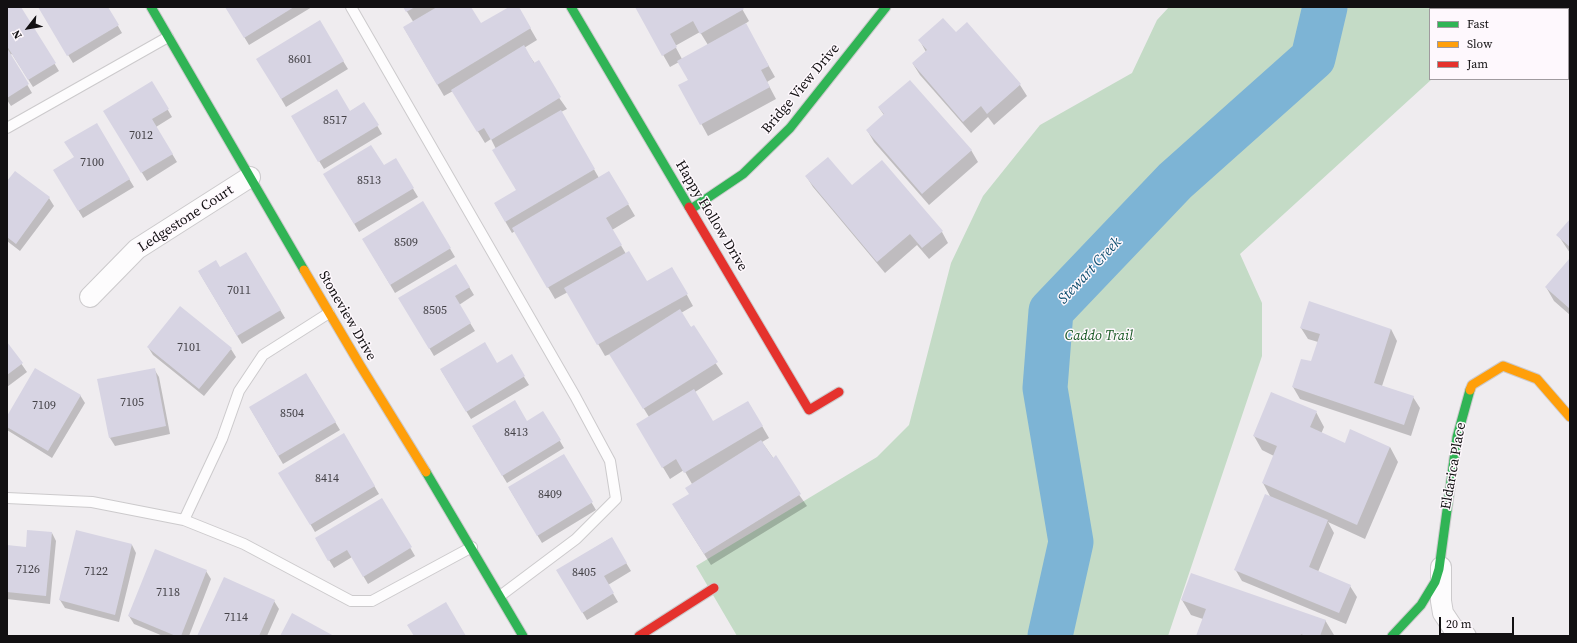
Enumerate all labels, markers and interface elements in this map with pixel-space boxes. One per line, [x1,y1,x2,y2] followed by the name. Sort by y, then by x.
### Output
[8,8,48,48] north arrow
[1429,8,1569,80] legend
[1467,16,1489,32] text: Fast
[9,27,26,42] text: N
[1467,36,1492,52] text: Slow
[759,41,843,137] street label: Bridge View Drive
[288,53,312,67] house number: 8601
[1467,56,1488,72] text: Jam
[323,114,347,128] house number: 8517
[129,129,153,143] house number: 7012
[80,156,104,170] house number: 7100
[671,158,751,274] street label: Happy Hollow Drive
[357,174,381,188] house number: 8513
[135,182,237,256] street label: Ledgestone Court
[1055,234,1125,308] water label: Stewart Creek
[394,236,418,250] house number: 8509
[315,268,379,364] street label: Stoneview Drive
[227,284,251,298] house number: 7011
[423,304,447,318] house number: 8505
[1065,328,1133,344] park label: Caddo Trail
[177,341,201,355] house number: 7101
[120,396,144,410] house number: 7105
[32,399,56,413] house number: 7109
[280,407,304,421] house number: 8504
[1438,421,1470,511] street label: Eldarica Place
[504,426,528,440] house number: 8413
[315,472,339,486] house number: 8414
[538,488,562,502] house number: 8409
[16,563,40,577] house number: 7126
[84,565,108,579] house number: 7122
[572,566,596,580] house number: 8405
[156,586,180,600] house number: 7118
[1441,609,1516,635] scale bar
[224,611,248,625] house number: 7114
[1446,616,1472,632] text: 20 m

